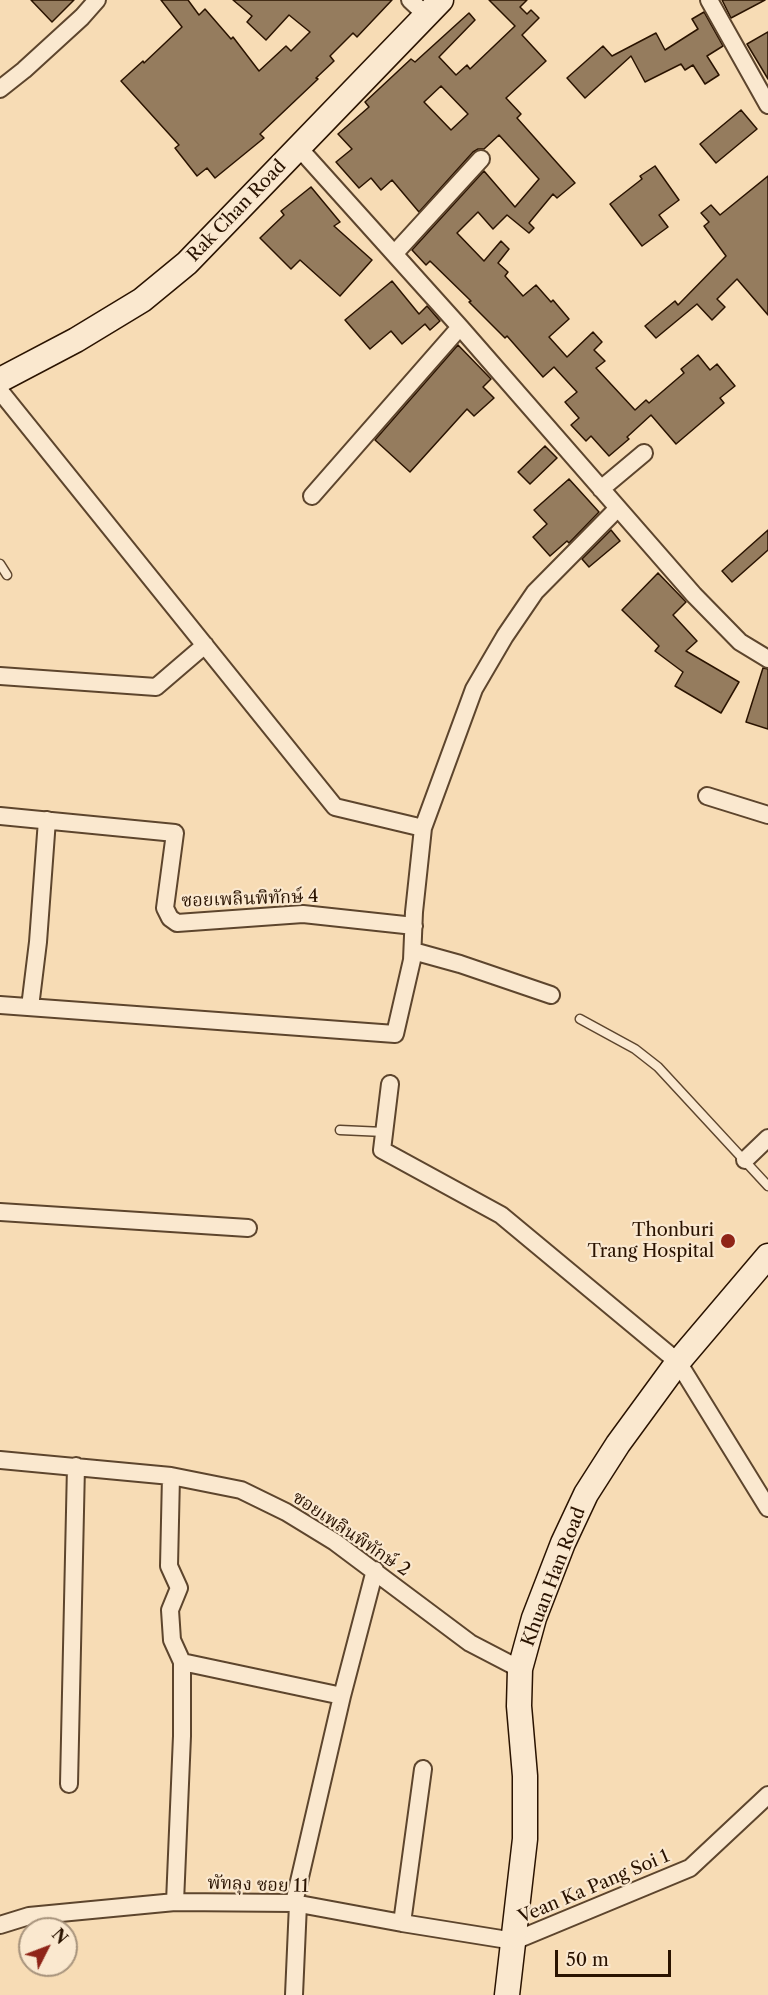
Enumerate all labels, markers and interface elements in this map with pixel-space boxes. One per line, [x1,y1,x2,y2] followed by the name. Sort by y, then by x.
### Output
[183,156,291,266] street label: Rak Chan Road
[181,886,319,912] street label: ซอยเพลินพิทักษ์ 4
[587,1220,714,1262] place label: Thonburi Trang Hospital
[719,1232,737,1250] marker: Thonburi Trang Hospital
[288,1487,414,1581] street label: ซอยเพลินพิทักษ์ 2
[518,1504,590,1650] street label: Khuan Han Road
[515,1845,673,1929] street label: Vean Ka Pang Soi 1
[207,1872,309,1898] street label: พัทลุง ซอย 11
[18,1917,78,1977] north arrow
[48,1924,72,1948] text: N
[558,1938,674,1976] scale bar
[566,1949,609,1971] text: 50 m

